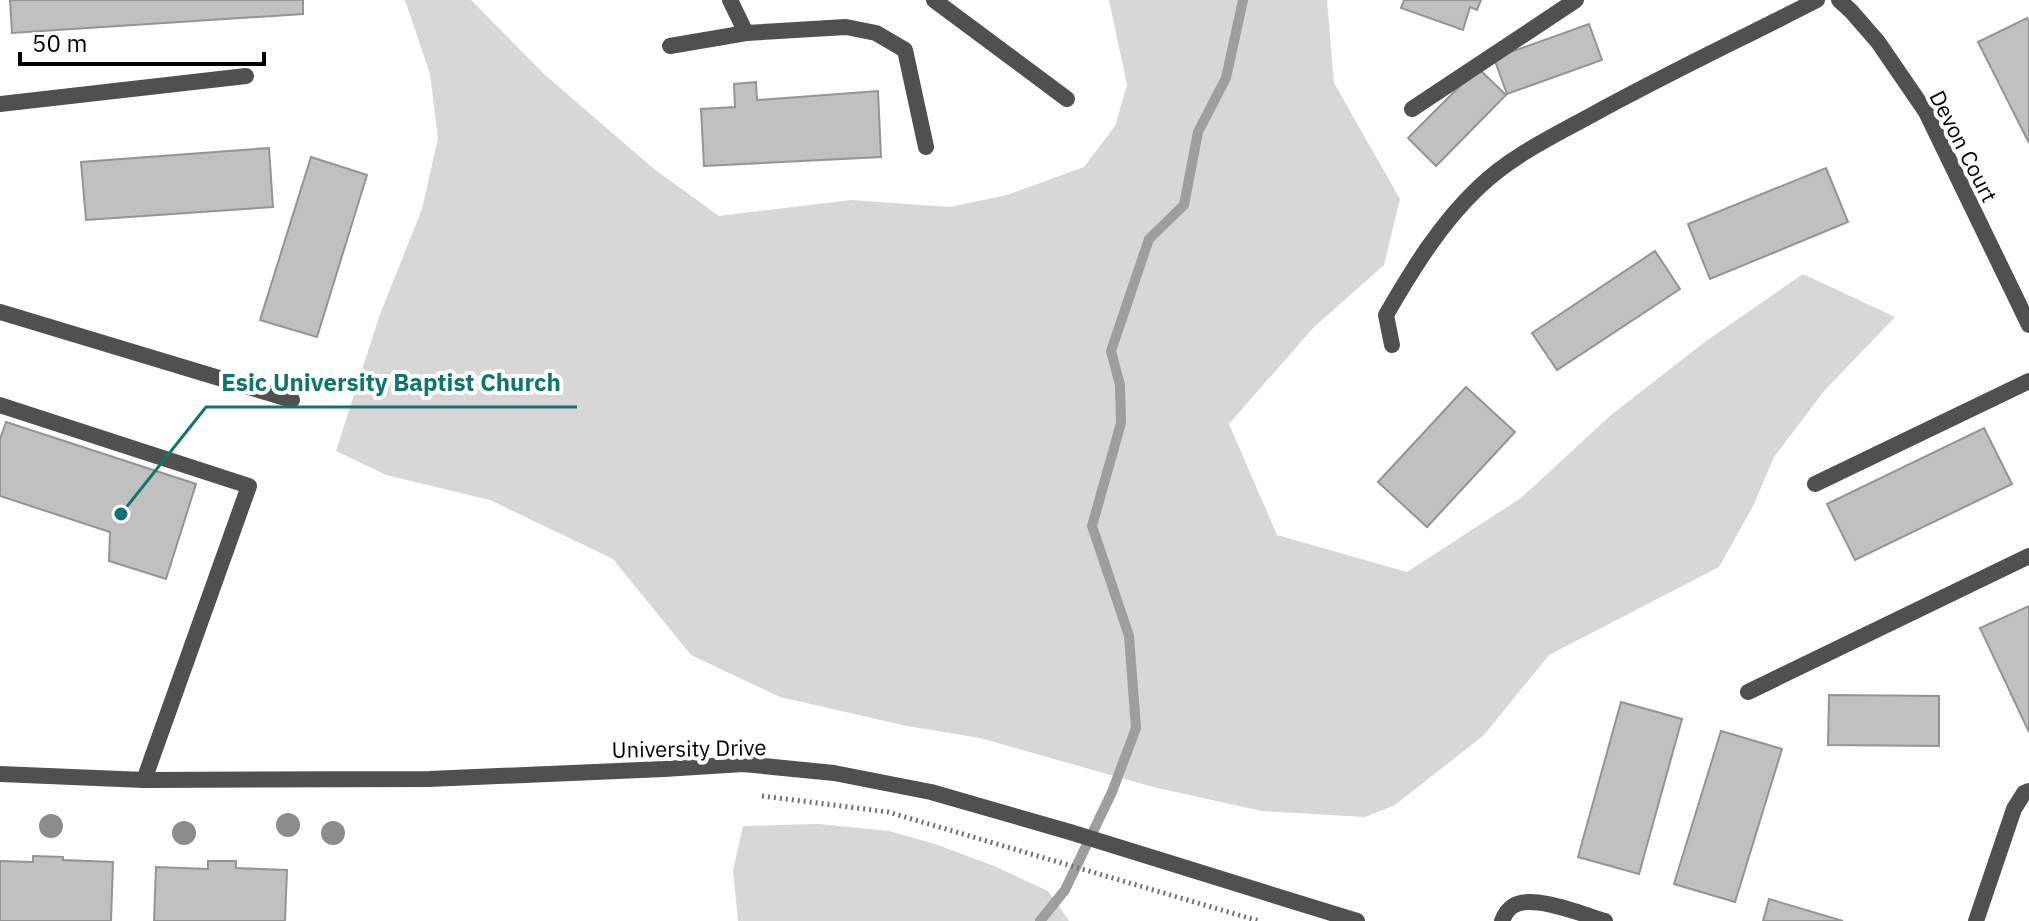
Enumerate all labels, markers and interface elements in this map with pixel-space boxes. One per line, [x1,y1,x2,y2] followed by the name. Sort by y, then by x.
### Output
[20,16,264,66] scale bar
[32,27,87,59] text: 50 m
[1923,85,2005,207] street label: Devon Court
[206,359,577,407] callout: Esic University Baptist Church
[221,366,561,398] text: Esic University Baptist Church
[611,732,767,764] street label: University Drive

